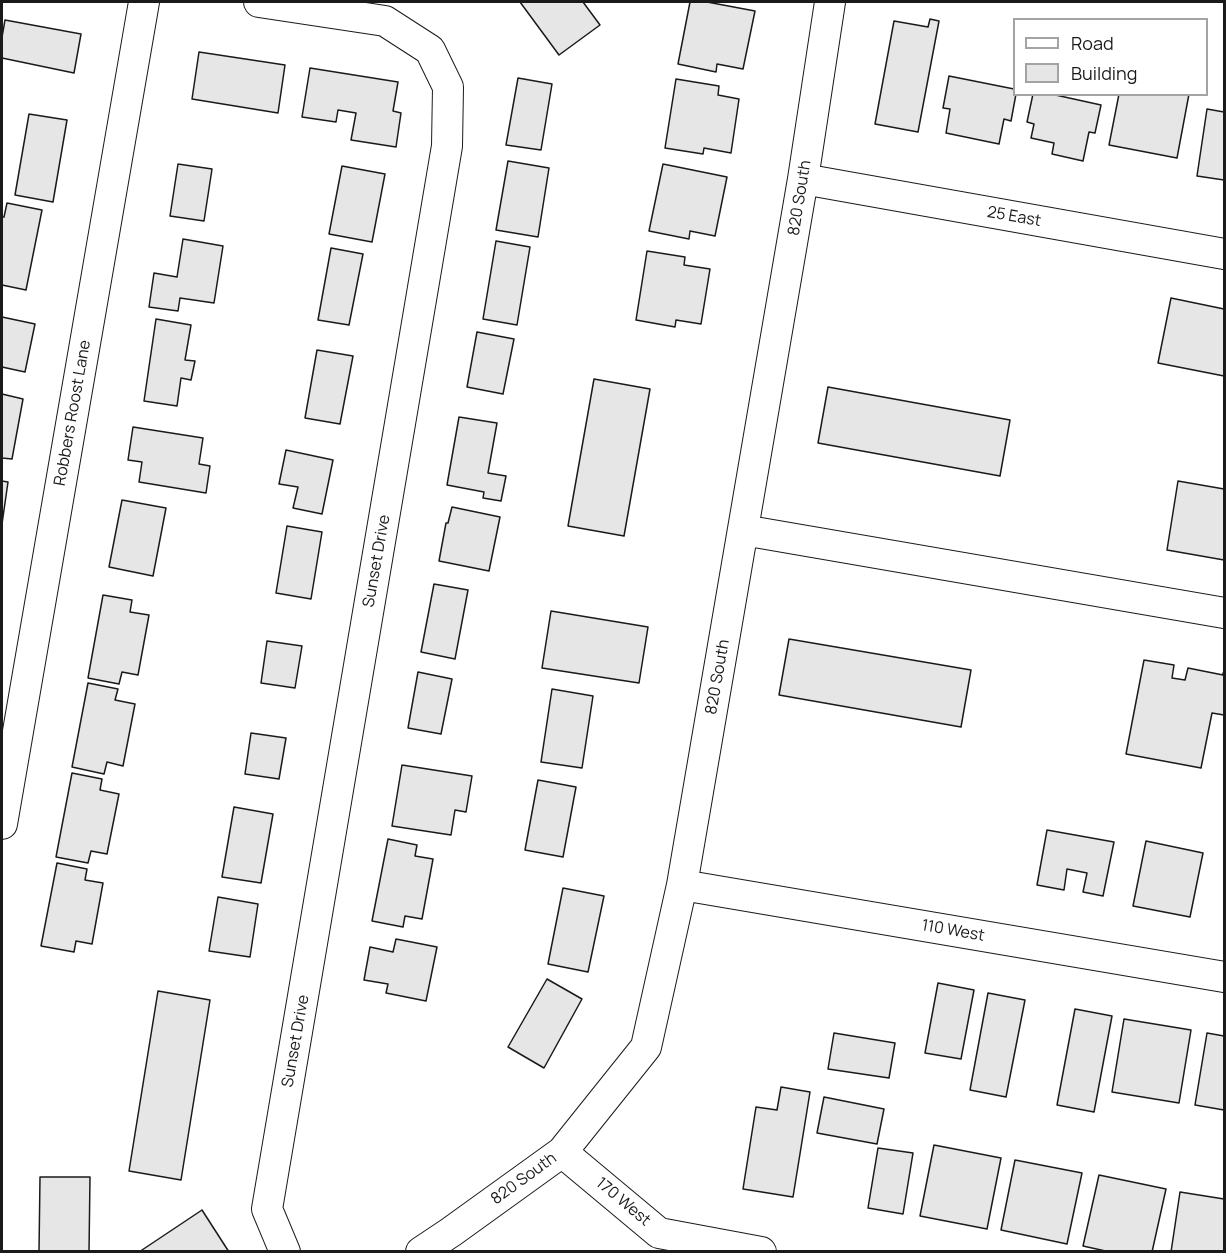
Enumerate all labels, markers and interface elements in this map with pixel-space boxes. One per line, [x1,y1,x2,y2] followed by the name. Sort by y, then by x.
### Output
[1013,18,1208,96] legend
[1071,31,1114,55] text: Road
[1071,61,1137,85] text: Building
[785,159,815,237] street label: 820 South
[986,203,1042,231] street label: 25 East
[51,339,95,487] street label: Robbers Roost Lane
[359,513,395,609] street label: Sunset Drive
[702,638,734,716] street label: 820 South
[920,916,986,946] street label: 110 West
[278,993,314,1089] street label: Sunset Drive
[488,1149,560,1209] street label: 820 South
[592,1174,654,1230] street label: 170 West

